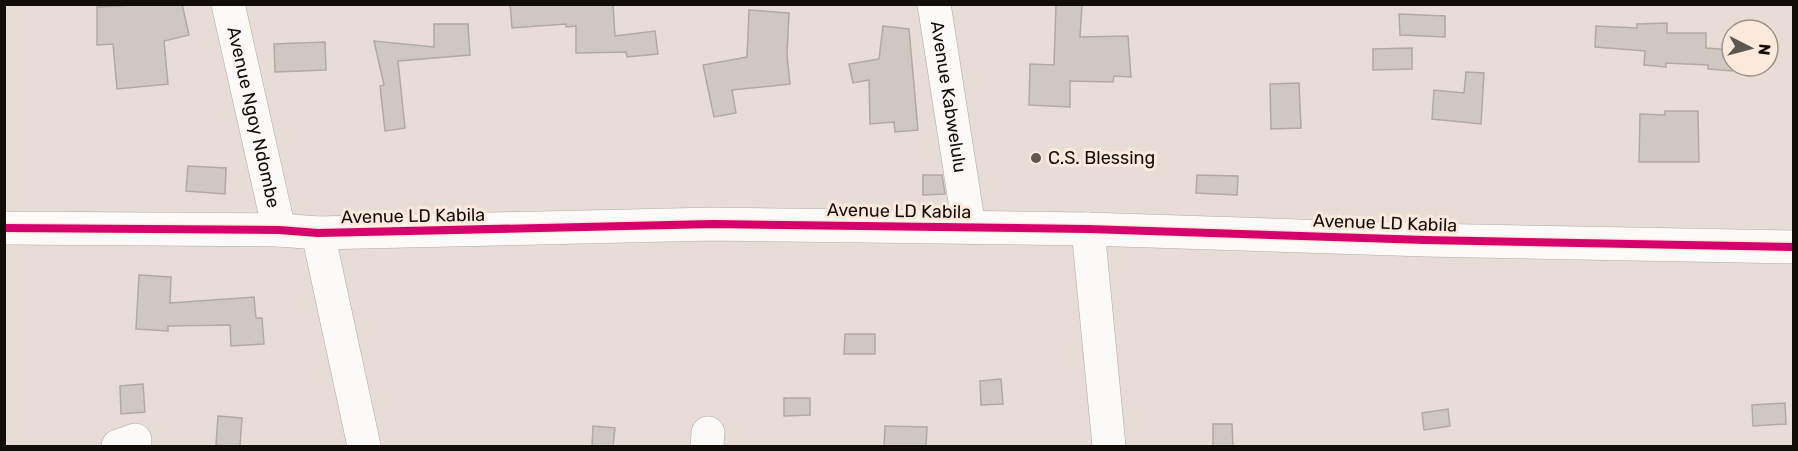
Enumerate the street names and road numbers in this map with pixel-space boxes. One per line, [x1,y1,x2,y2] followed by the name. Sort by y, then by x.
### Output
[926,19,971,174] street label: Avenue Kabwelulu
[222,24,285,210] street label: Avenue Ngoy Ndombe
[827,199,971,223] street label: Avenue LD Kabila
[341,204,485,228] street label: Avenue LD Kabila
[1312,209,1458,237] street label: Avenue LD Kabila

